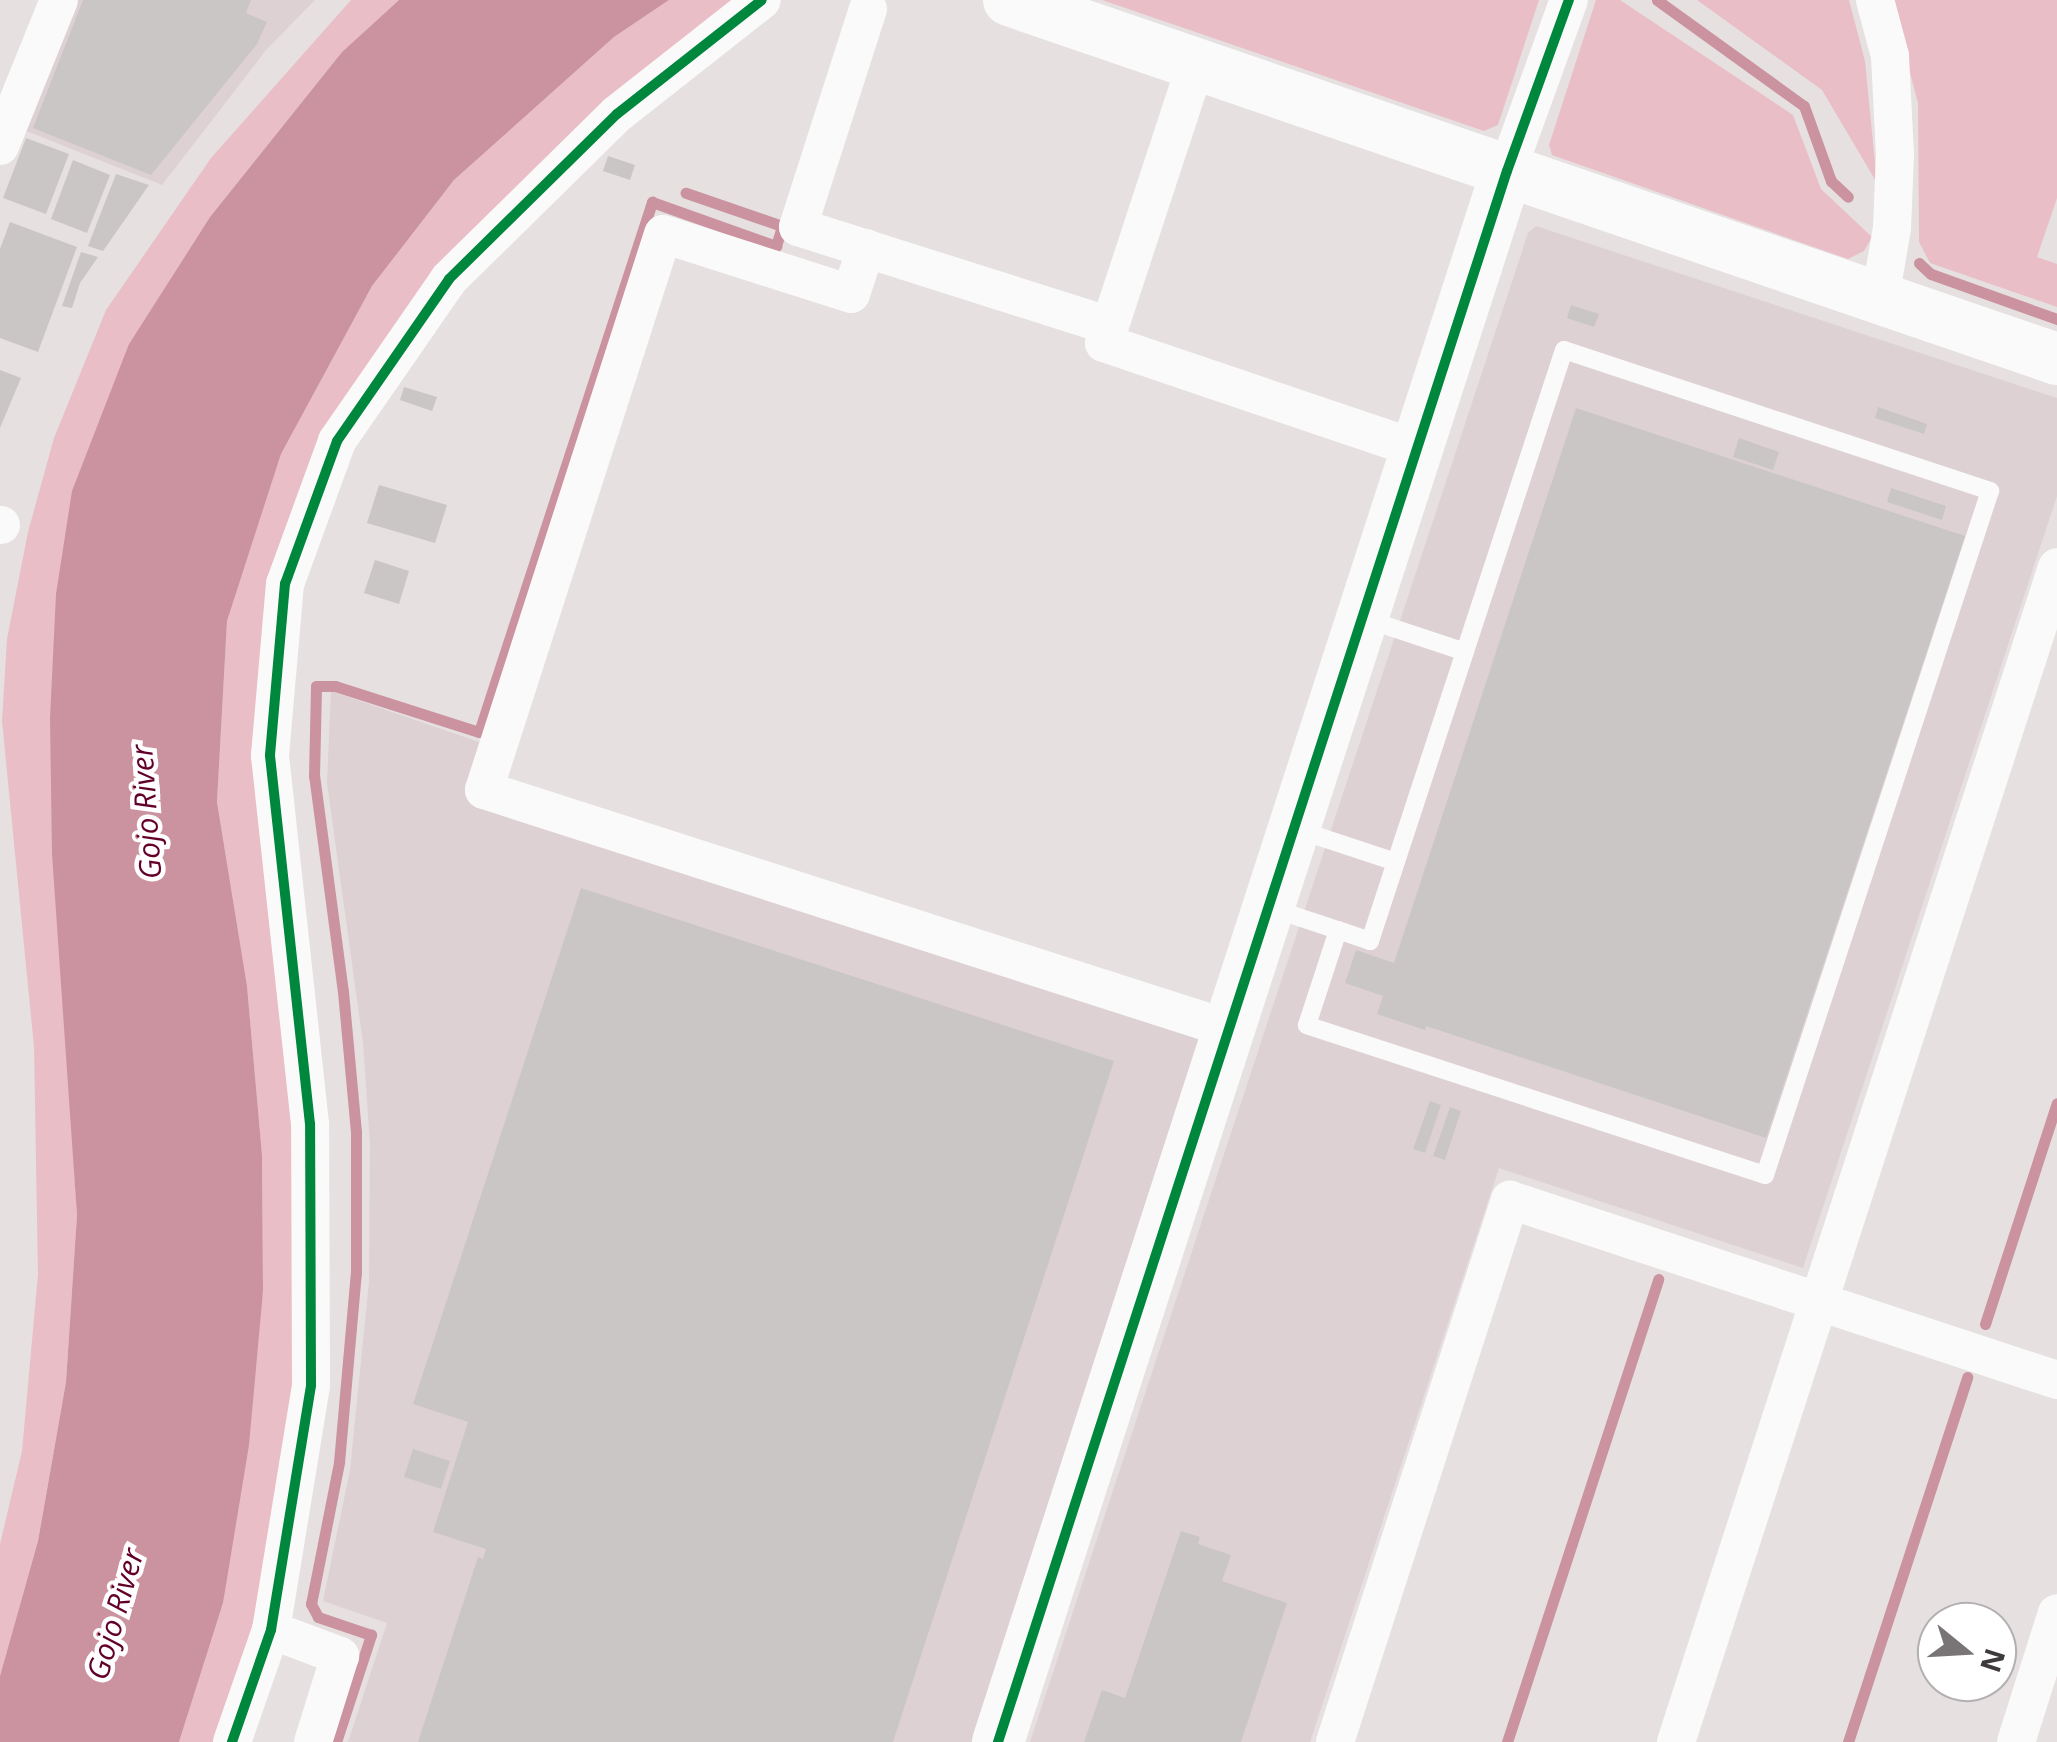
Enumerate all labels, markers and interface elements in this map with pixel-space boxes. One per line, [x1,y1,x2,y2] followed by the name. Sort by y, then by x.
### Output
[123,743,169,881] water label: Gojo River
[79,1544,151,1684] water label: Gojo River
[1917,1602,2017,1702] north arrow
[1972,1644,2015,1677] text: N

